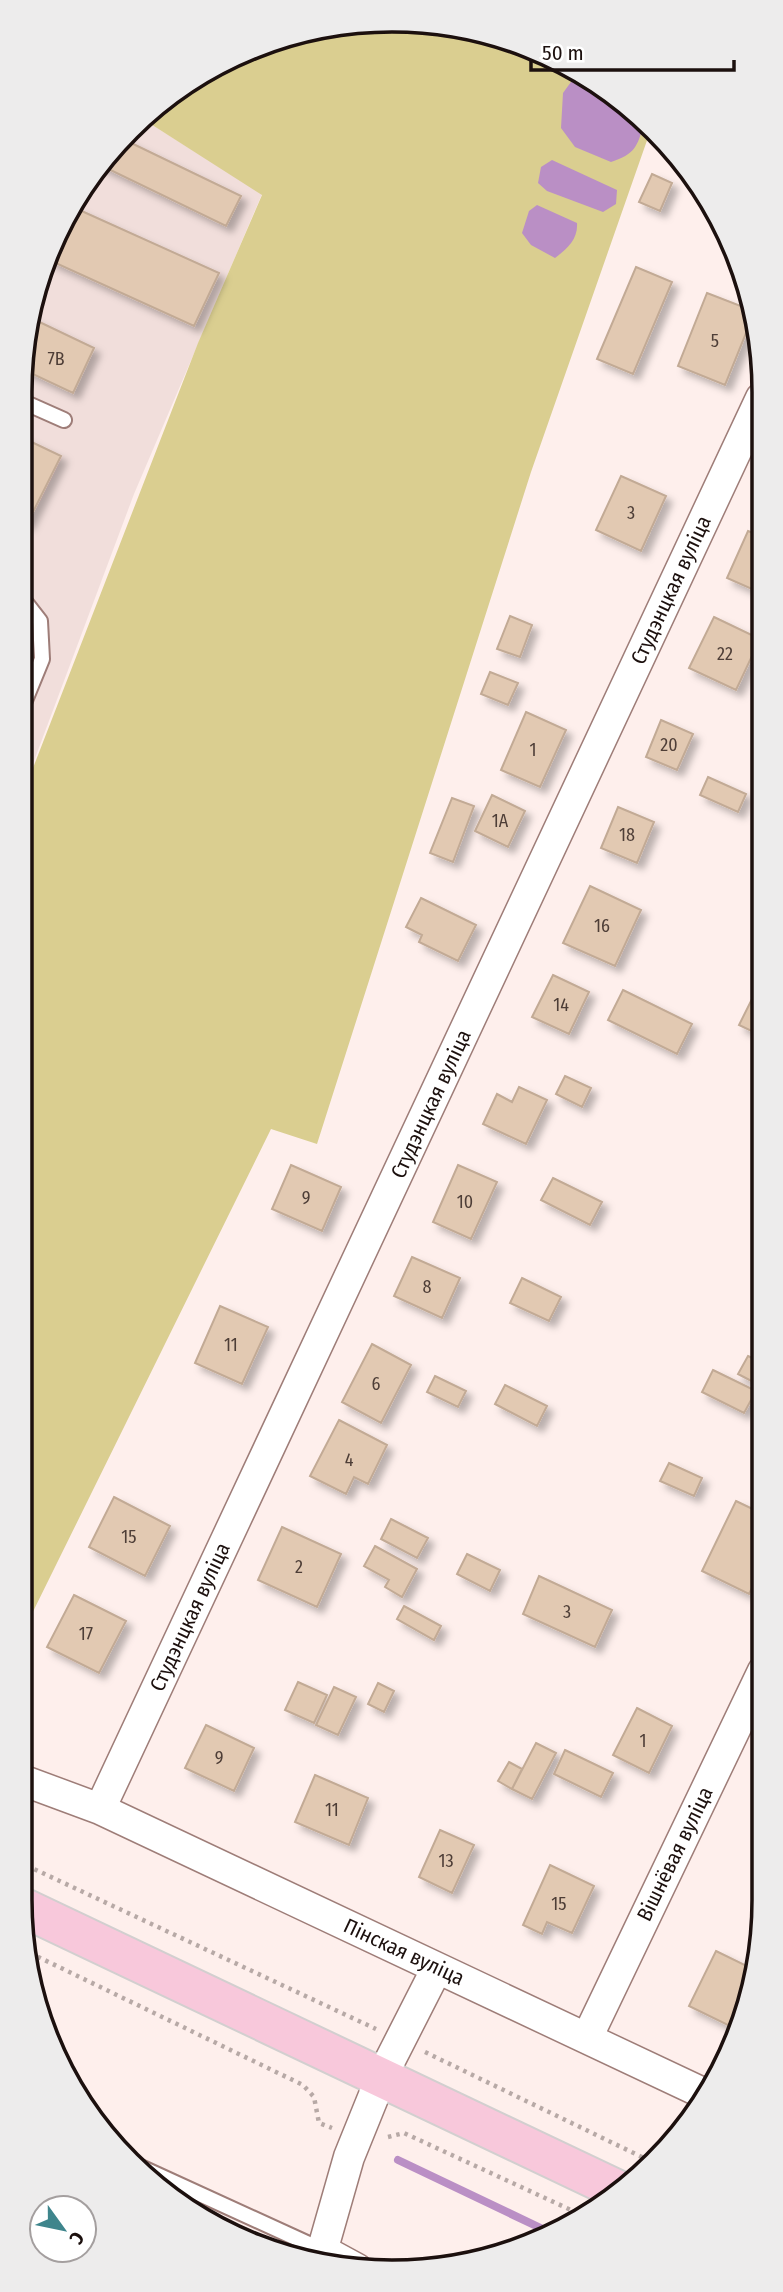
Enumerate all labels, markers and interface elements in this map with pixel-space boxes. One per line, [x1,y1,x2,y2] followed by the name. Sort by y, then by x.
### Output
[531,28,734,72] scale bar
[542,40,584,66] text: 50 m
[711,330,719,352] house number: 5
[47,348,65,370] house number: 7В
[627,502,635,524] house number: 3
[625,511,717,669] street label: Студэнцкая вуліца
[717,643,733,665] house number: 22
[660,734,678,756] house number: 20
[529,739,537,761] house number: 1
[492,810,509,832] house number: 1А
[619,824,635,846] house number: 18
[594,915,610,937] house number: 16
[553,994,569,1016] house number: 14
[385,1025,477,1183] street label: Студэнцкая вуліца
[302,1187,310,1209] house number: 9
[457,1191,473,1213] house number: 10
[423,1276,432,1298] house number: 8
[224,1334,238,1356] house number: 11
[372,1373,381,1395] house number: 6
[345,1449,354,1471] house number: 4
[121,1526,137,1548] house number: 15
[144,1538,236,1696] street label: Студэнцкая вуліца
[295,1556,303,1578] house number: 2
[563,1601,571,1623] house number: 3
[79,1623,93,1645] house number: 17
[639,1730,647,1752] house number: 1
[215,1747,223,1769] house number: 9
[631,1783,719,1925] street label: Вішнёвая вуліца
[325,1799,339,1821] house number: 11
[438,1850,454,1872] house number: 13
[551,1893,567,1915] house number: 15
[340,1913,468,1991] street label: Пінская вуліца
[28,2194,98,2264] north arrow
[64,2228,89,2248] text: С

